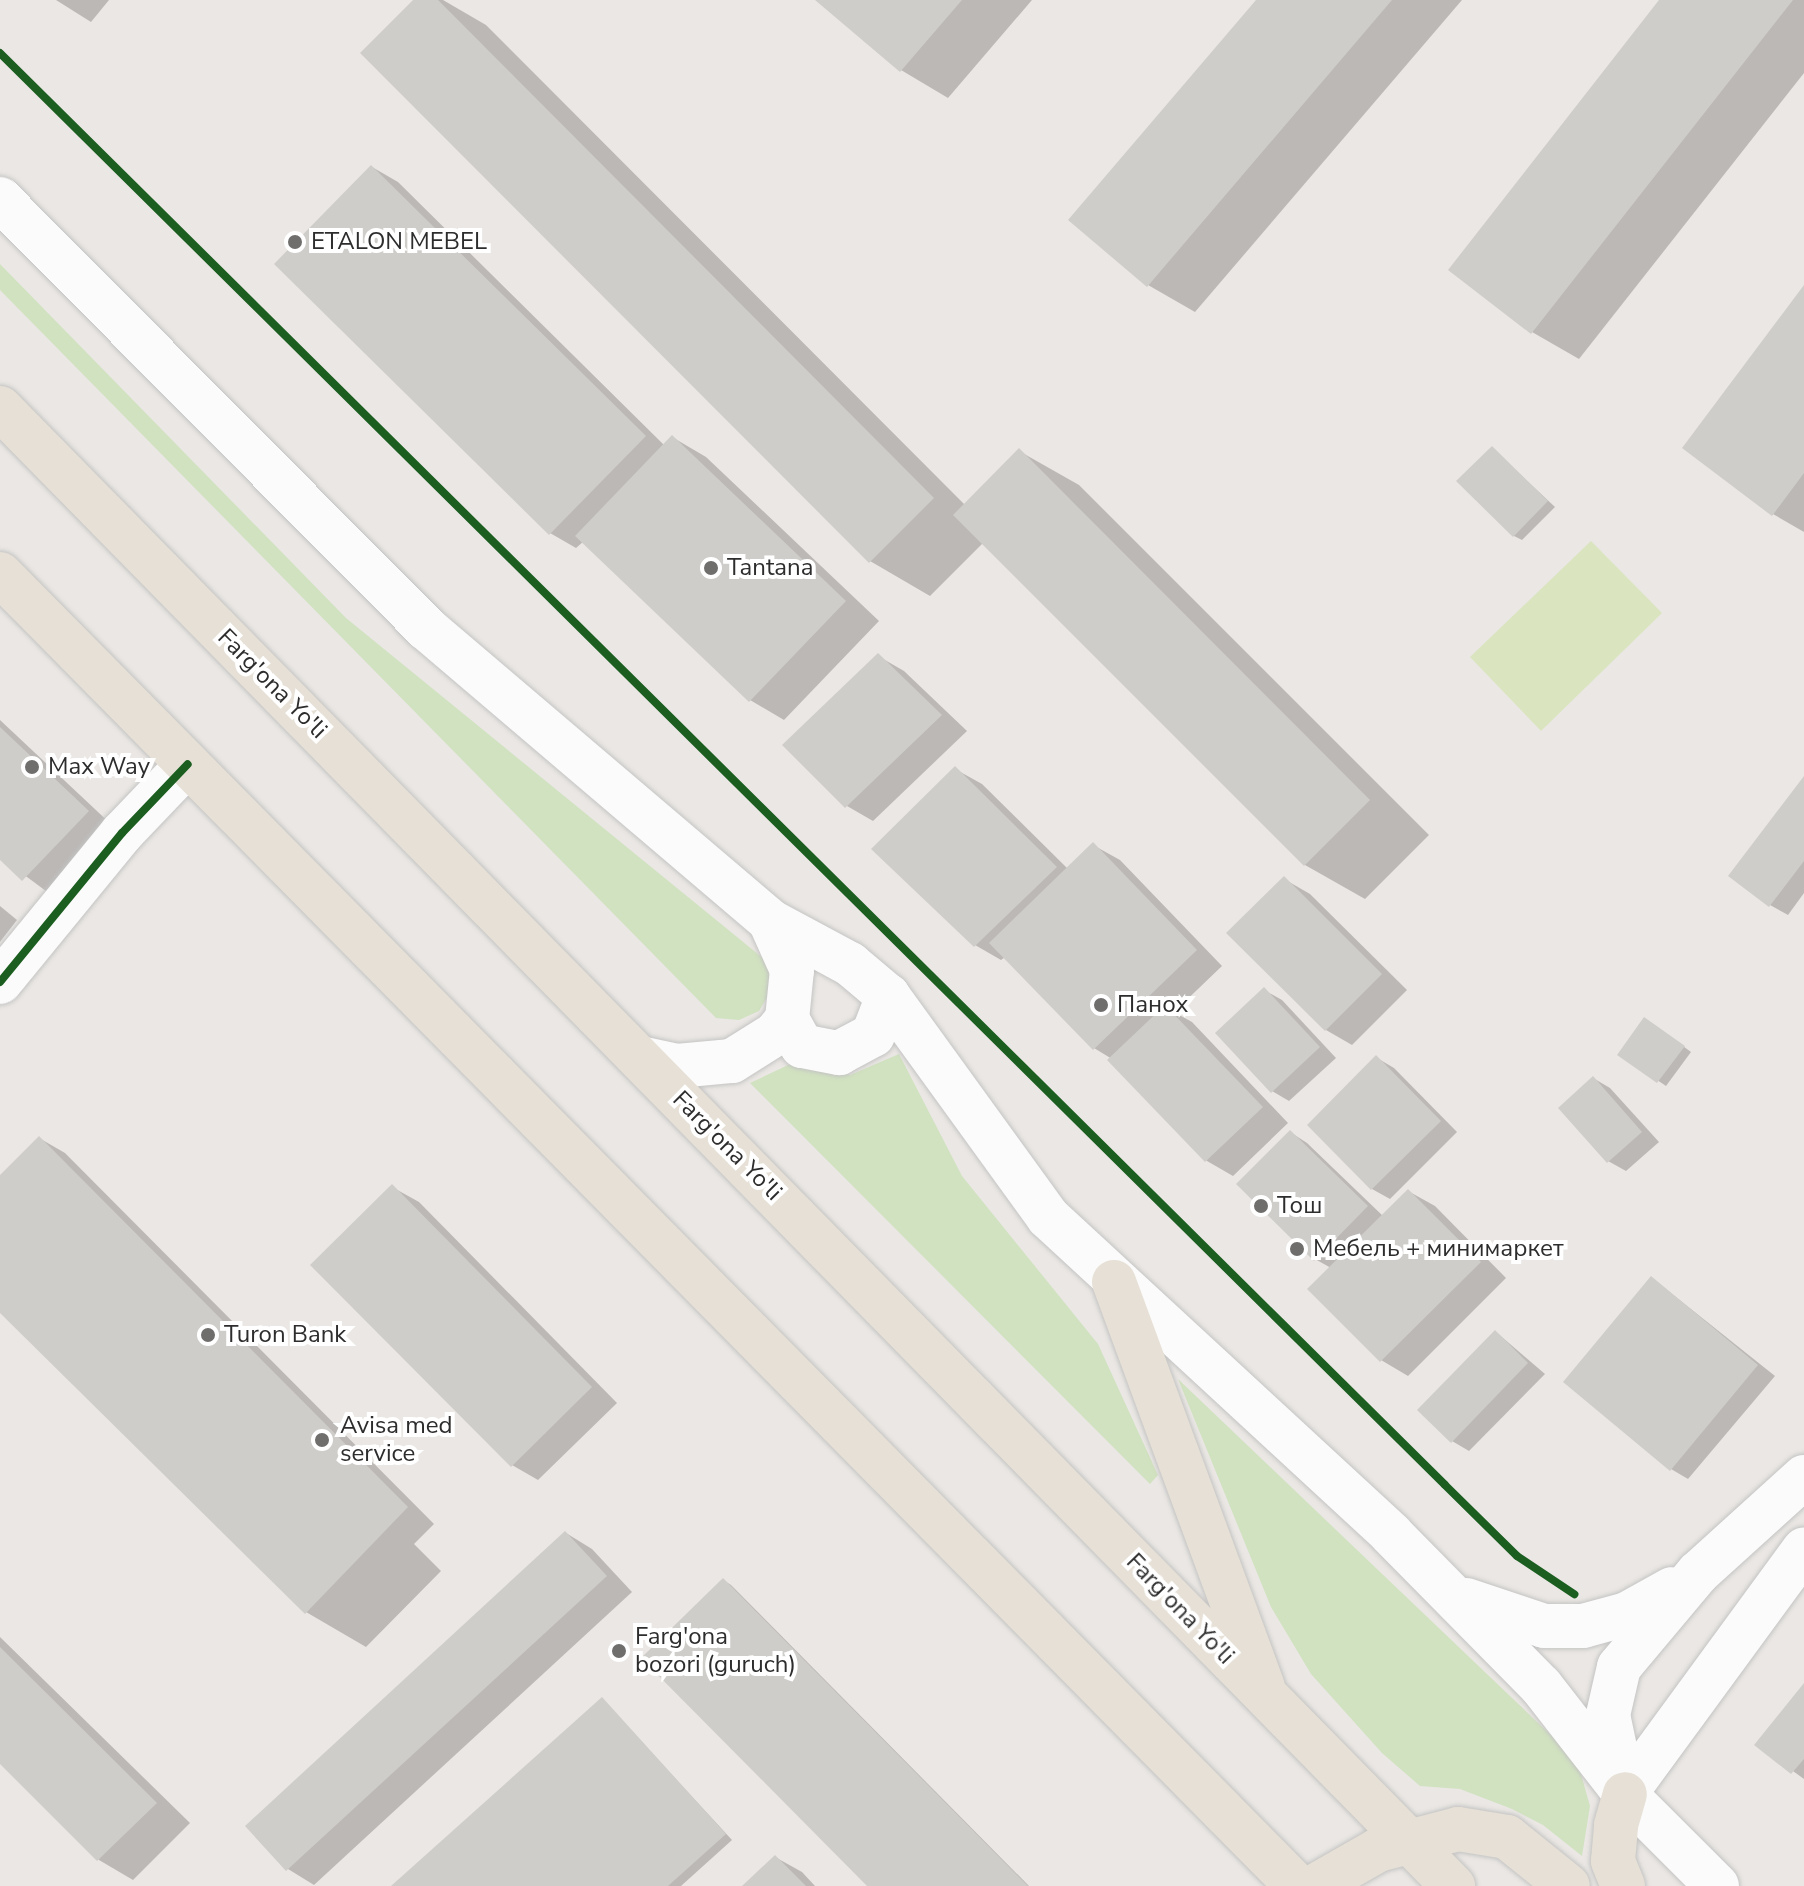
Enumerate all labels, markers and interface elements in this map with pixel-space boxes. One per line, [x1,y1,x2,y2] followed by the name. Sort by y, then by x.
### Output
[311,228,487,256] place label: ETALON MEBEL
[286,233,304,251] marker: ETALON MEBEL
[727,554,813,582] place label: Tantana
[702,559,720,577] marker: Tantana
[211,623,333,745] street label: Farg'ona Yo'li
[48,753,150,781] place label: Max Way
[23,758,41,776] marker: Max Way
[1117,991,1188,1019] place label: Панох
[1092,996,1110,1014] marker: Панох
[666,1085,788,1207] street label: Farg'ona Yo'li
[1277,1192,1322,1220] place label: Тош
[1252,1197,1270,1215] marker: Тош
[1313,1235,1564,1263] place label: Мебель + минимаркет
[1288,1240,1306,1258] marker: Мебель + минимаркет
[224,1321,346,1349] place label: Turon Bank
[199,1326,217,1344] marker: Turon Bank
[340,1412,453,1468] place label: Avisa med service
[311,1429,333,1451] marker: Avisa med service
[1120,1548,1240,1670] street label: Farg'ona Yo'li
[635,1623,796,1679] place label: Farg'ona bozori (guruch)
[610,1642,628,1660] marker: Farg'ona bozori (guruch)

